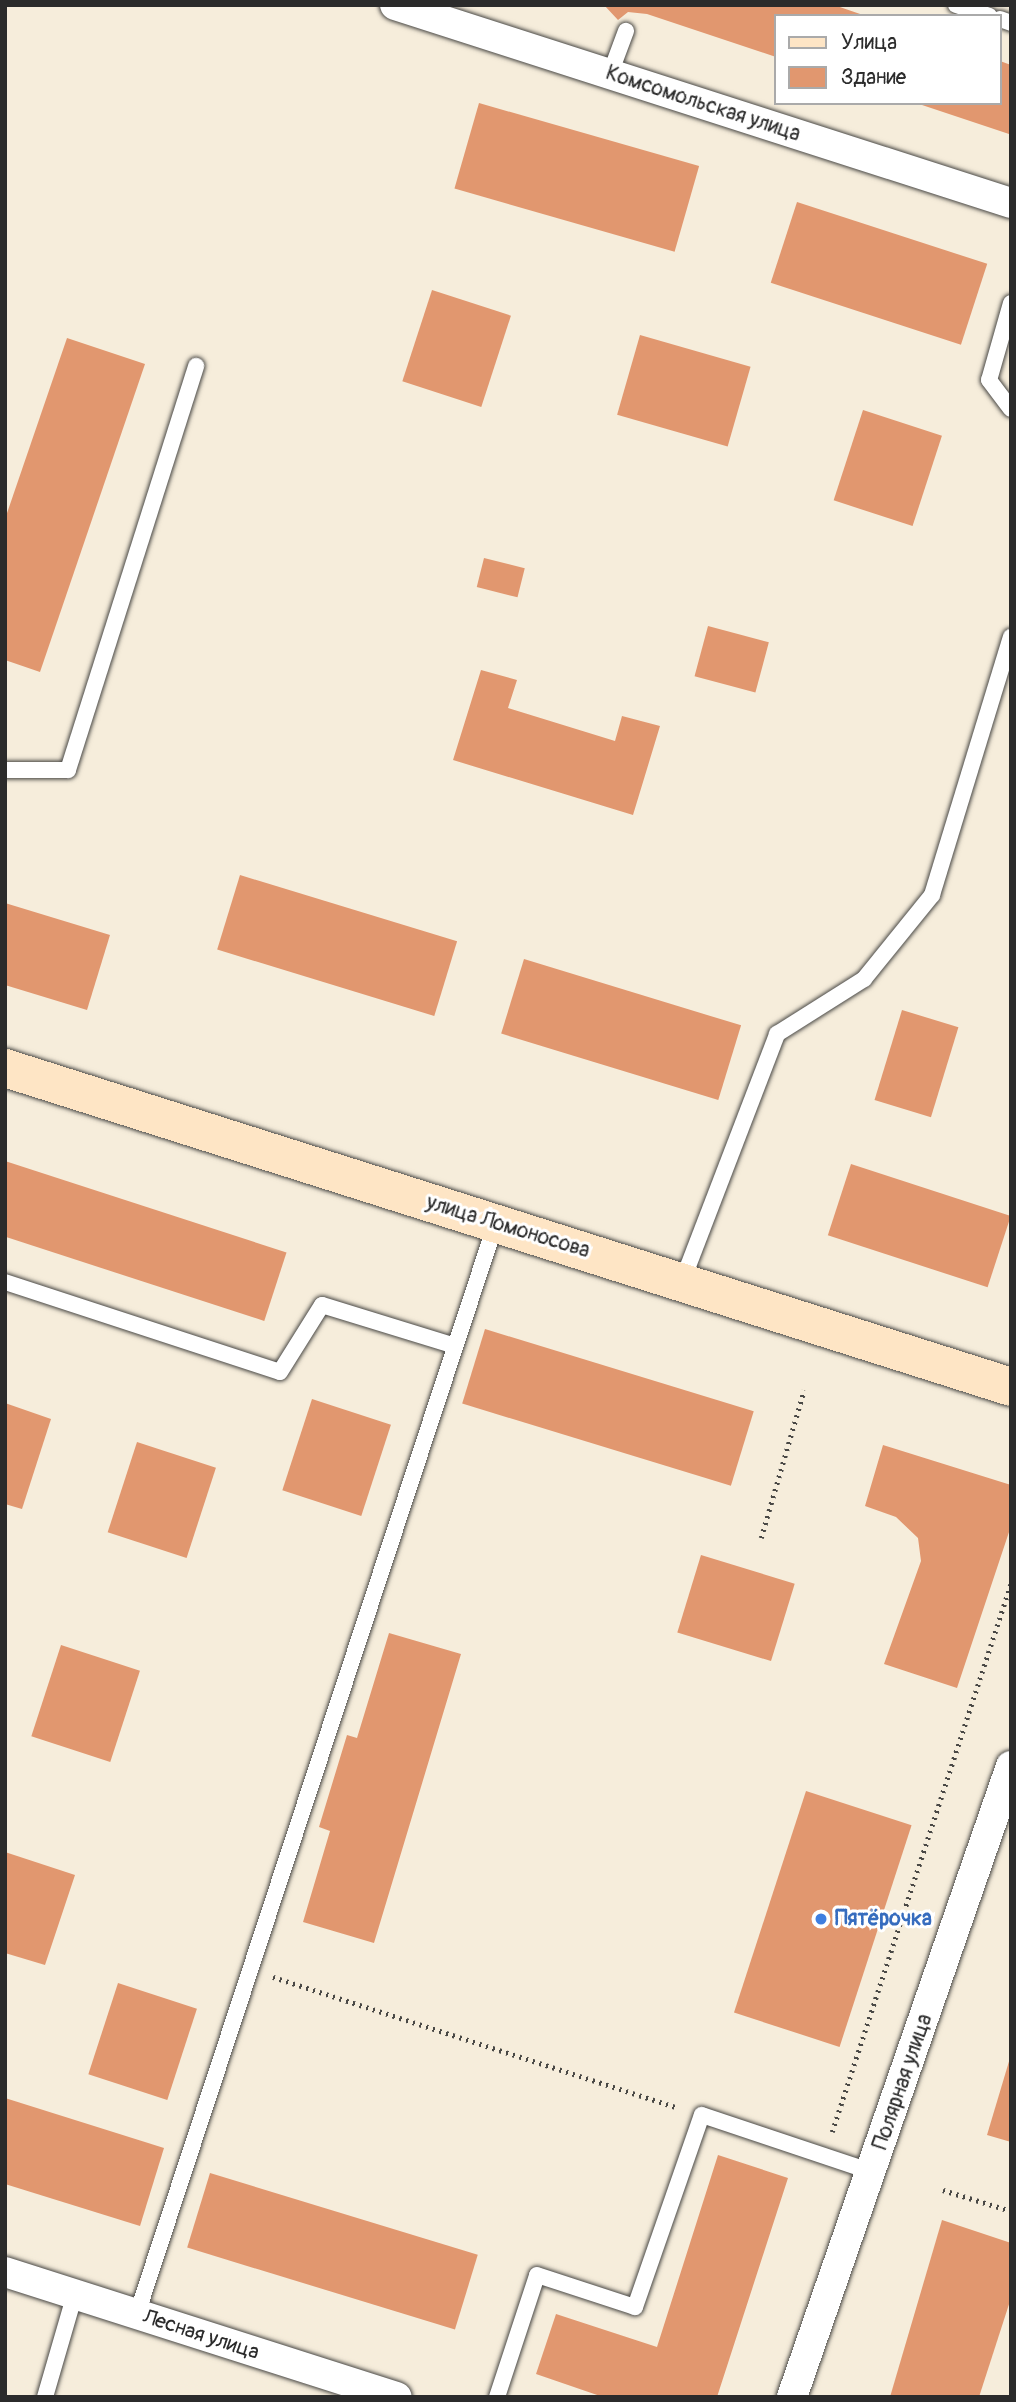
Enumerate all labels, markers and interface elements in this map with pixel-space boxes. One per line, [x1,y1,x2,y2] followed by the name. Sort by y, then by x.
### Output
[774,14,1002,105] legend
[841,29,897,56] text: Улица
[603,61,803,147] street label: Комсомольская улица
[841,64,906,91] text: Здание
[423,1190,593,1264] street label: улица Ломоносова
[835,1906,932,1932] place label: Пятёрочка
[813,1911,829,1927] marker: Пятёрочка
[868,2011,938,2153] street label: Полярная улица
[140,2304,262,2366] street label: Лесная улица

